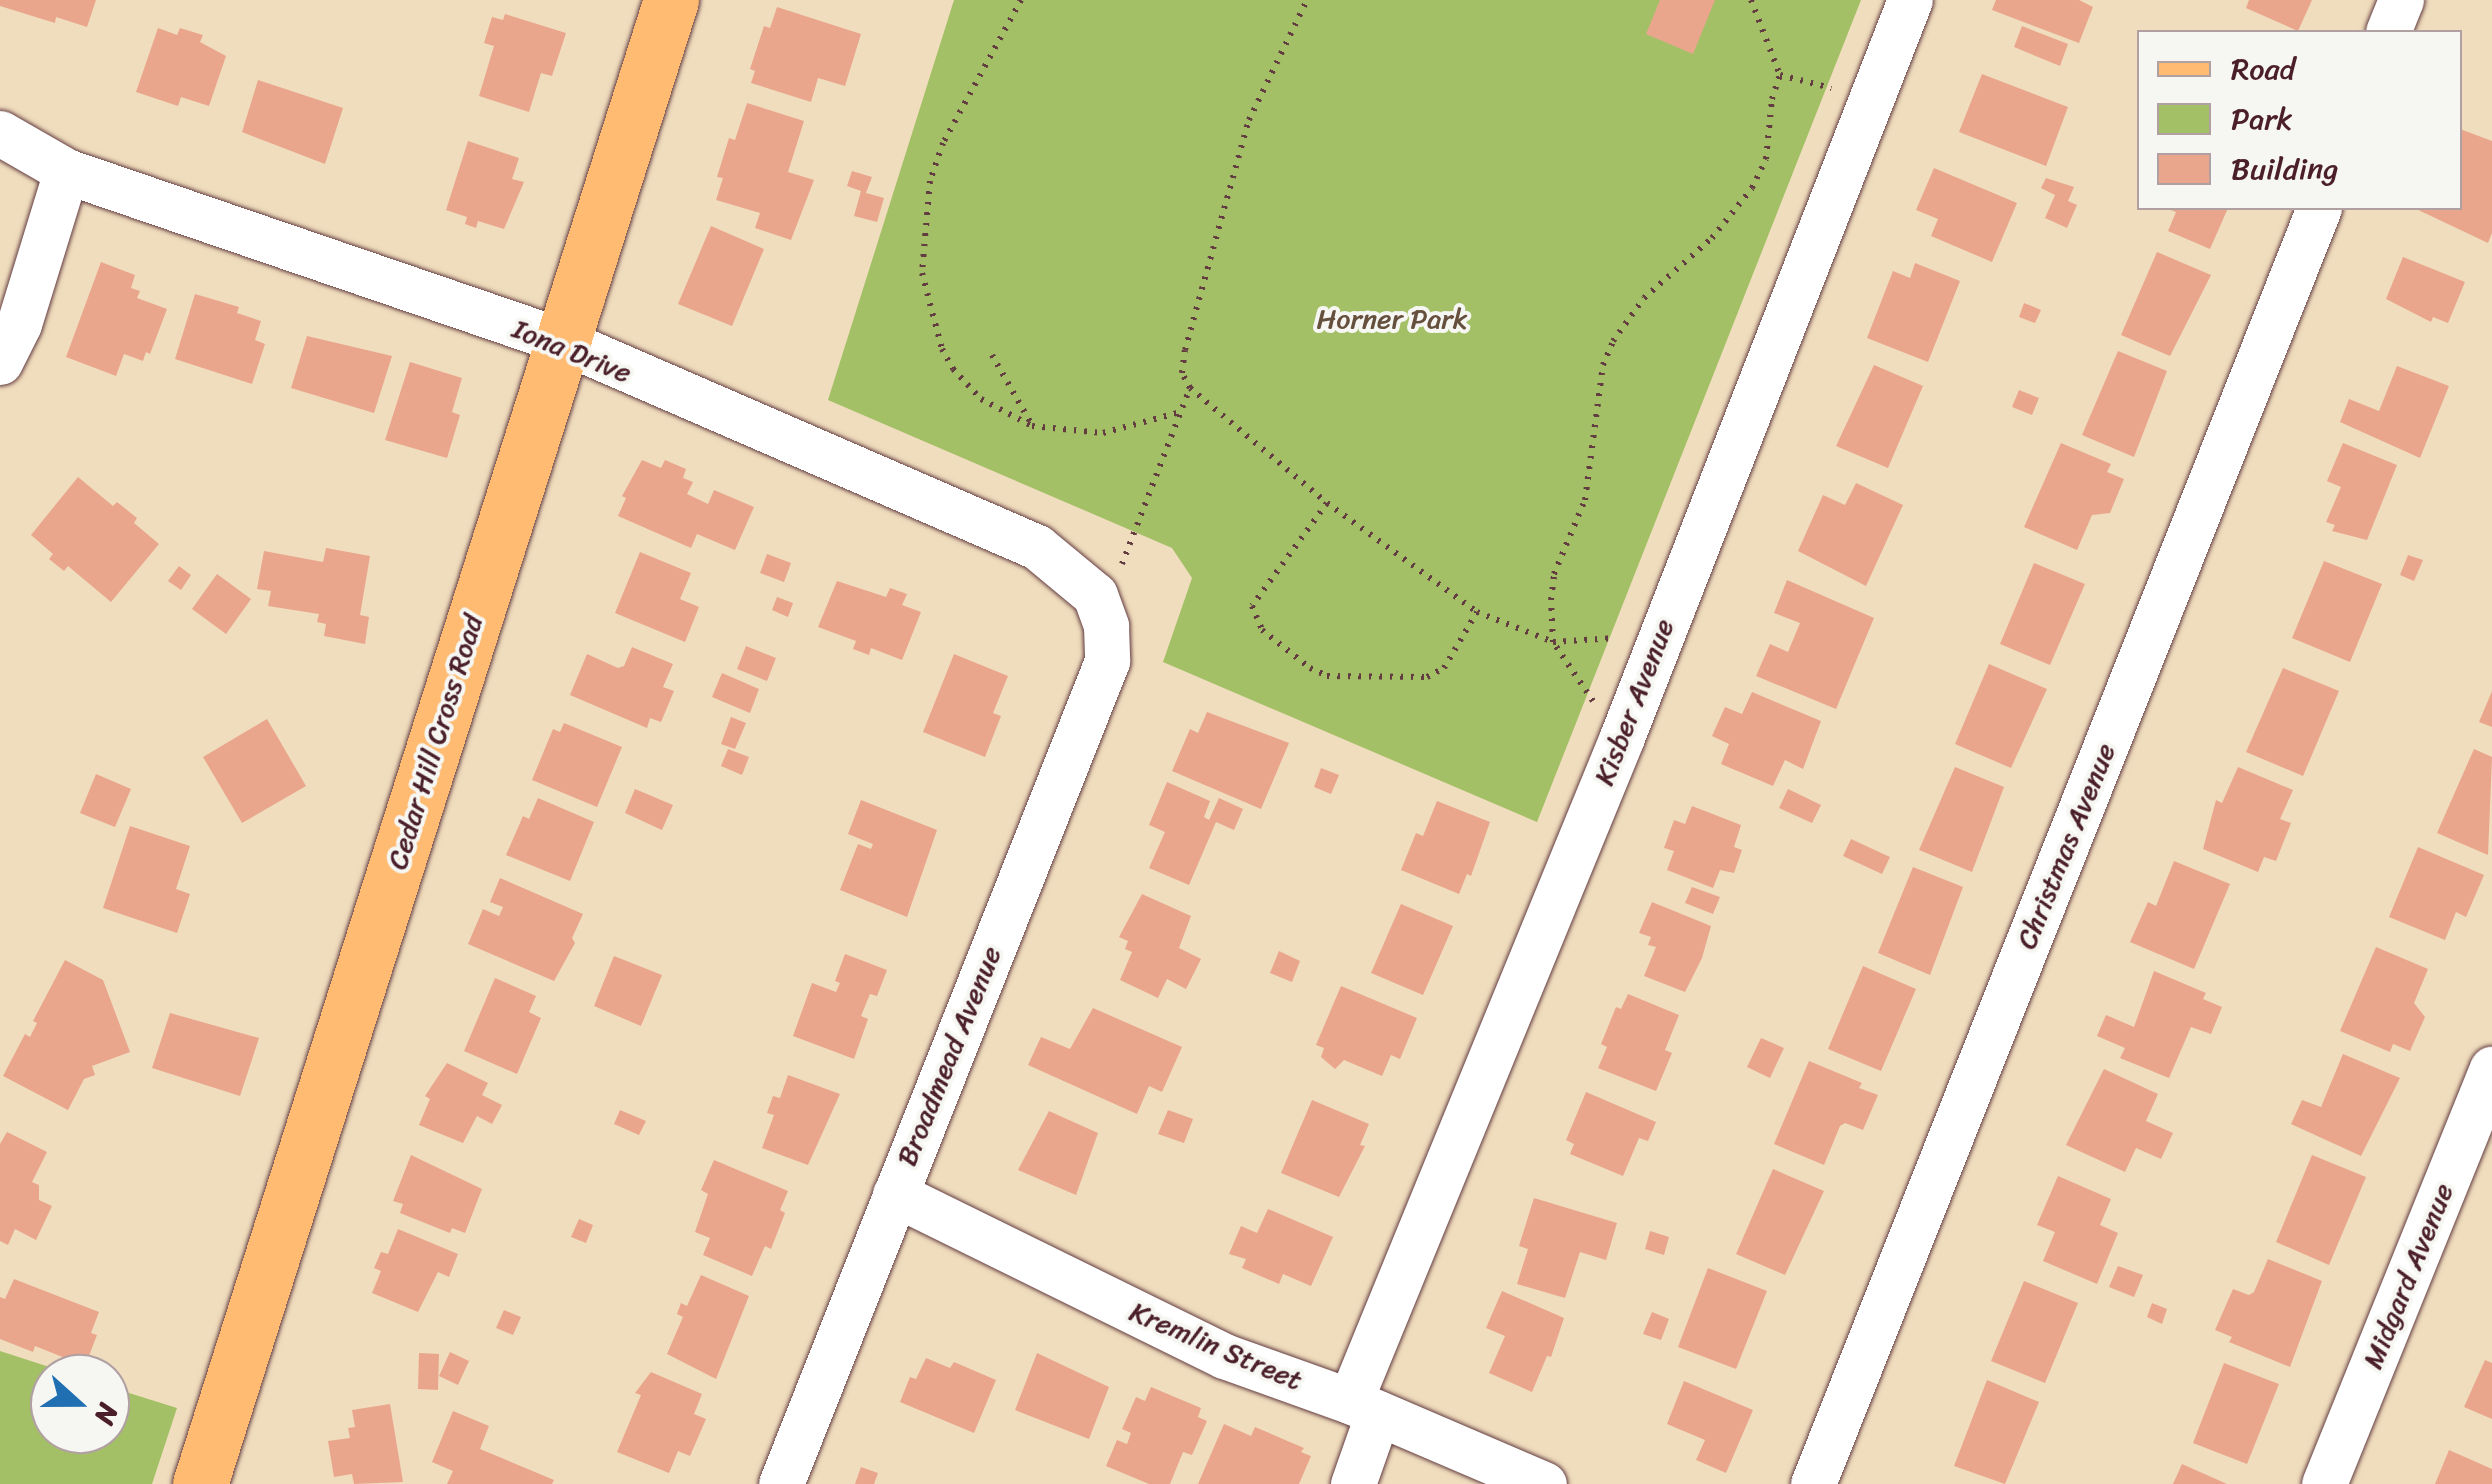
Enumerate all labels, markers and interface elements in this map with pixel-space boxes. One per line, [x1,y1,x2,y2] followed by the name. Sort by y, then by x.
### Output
[2137,30,2462,210] legend
[2231,42,2295,96] text: Road
[2231,92,2293,146] text: Park
[2231,142,2338,196] text: Building
[1316,302,1468,336] park label: Horner Park
[508,312,636,390] street label: Iona Drive
[380,610,490,874] street label: Cedar Hill Cross Road
[1587,614,1681,790] street label: Kisber Avenue
[2009,738,2123,954] street label: Christmas Avenue
[890,942,1008,1170] street label: Broadmead Avenue
[2356,1179,2460,1373] street label: Midgard Avenue
[1125,1295,1307,1397] street label: Kremlin Street
[30,1354,130,1454] north arrow
[80,1396,133,1432] text: N

